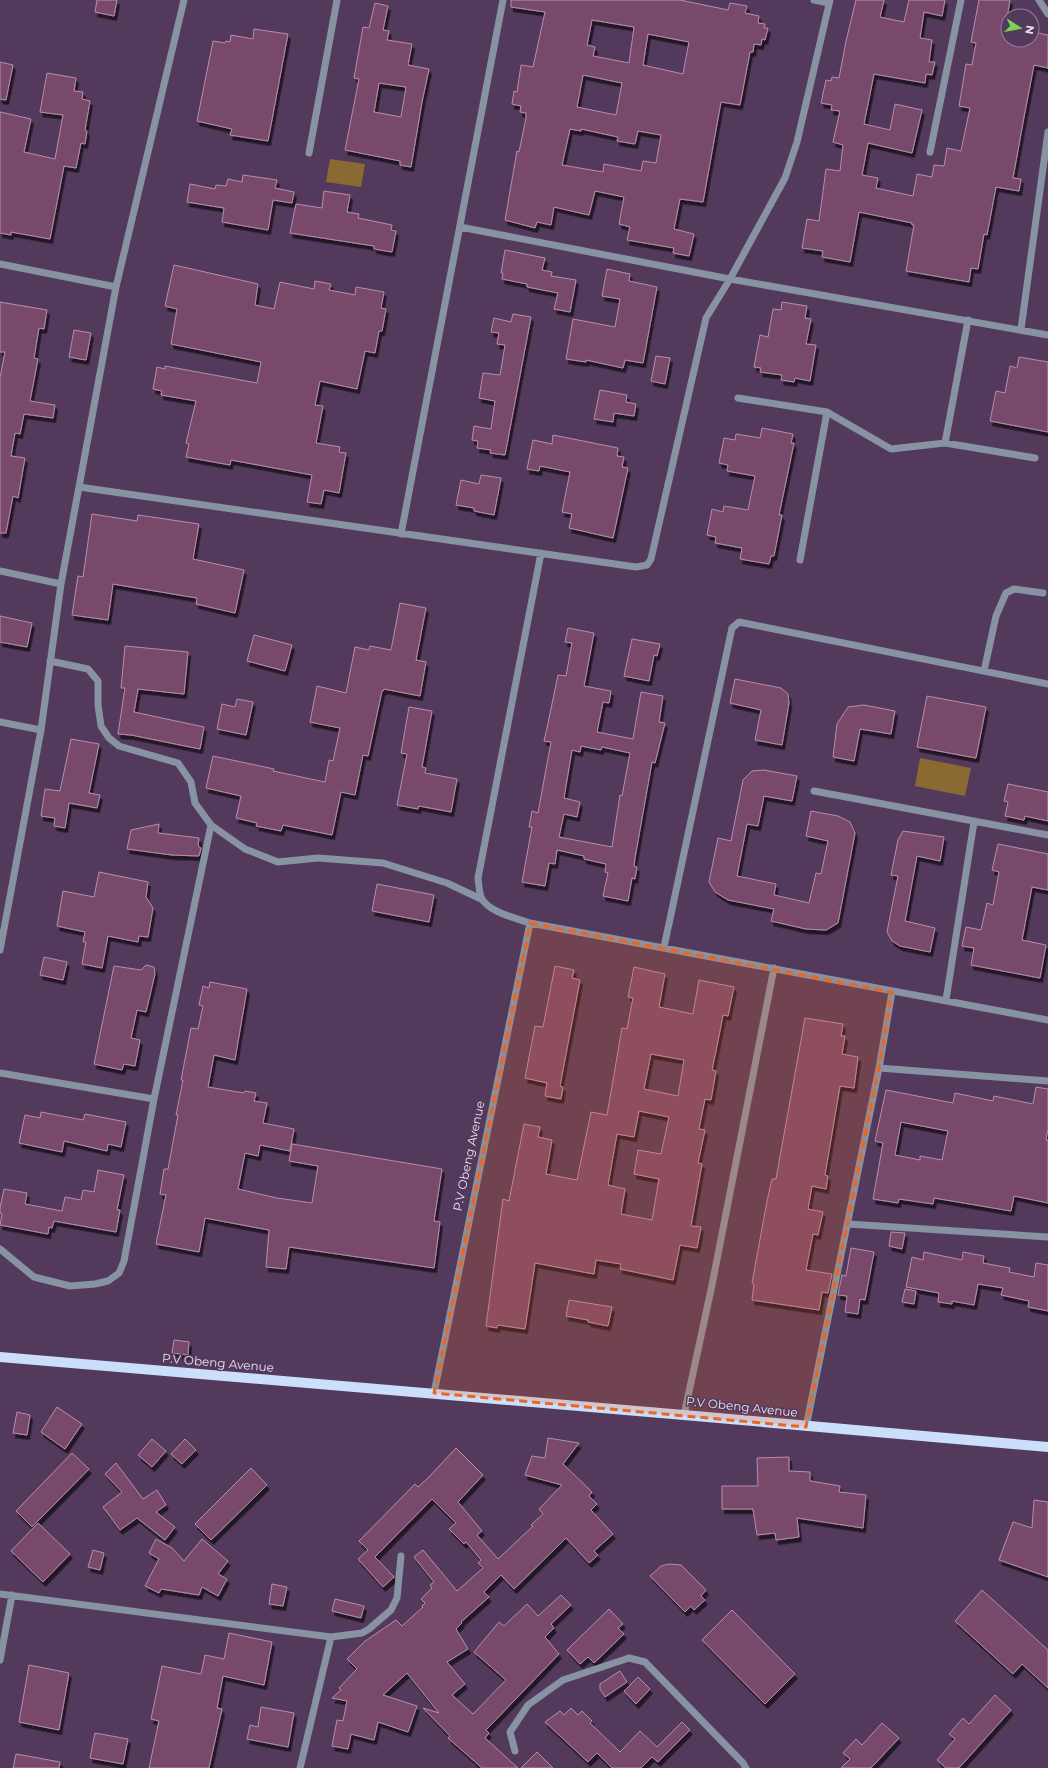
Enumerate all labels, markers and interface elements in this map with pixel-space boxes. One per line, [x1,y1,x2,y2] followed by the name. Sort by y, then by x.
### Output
[1000,8,1040,48] north arrow
[1022,24,1038,36] text: N
[450,1099,488,1212] street label: P.V Obeng Avenue
[162,1350,275,1375] street label: P.V Obeng Avenue
[686,1393,799,1420] street label: P.V Obeng Avenue

